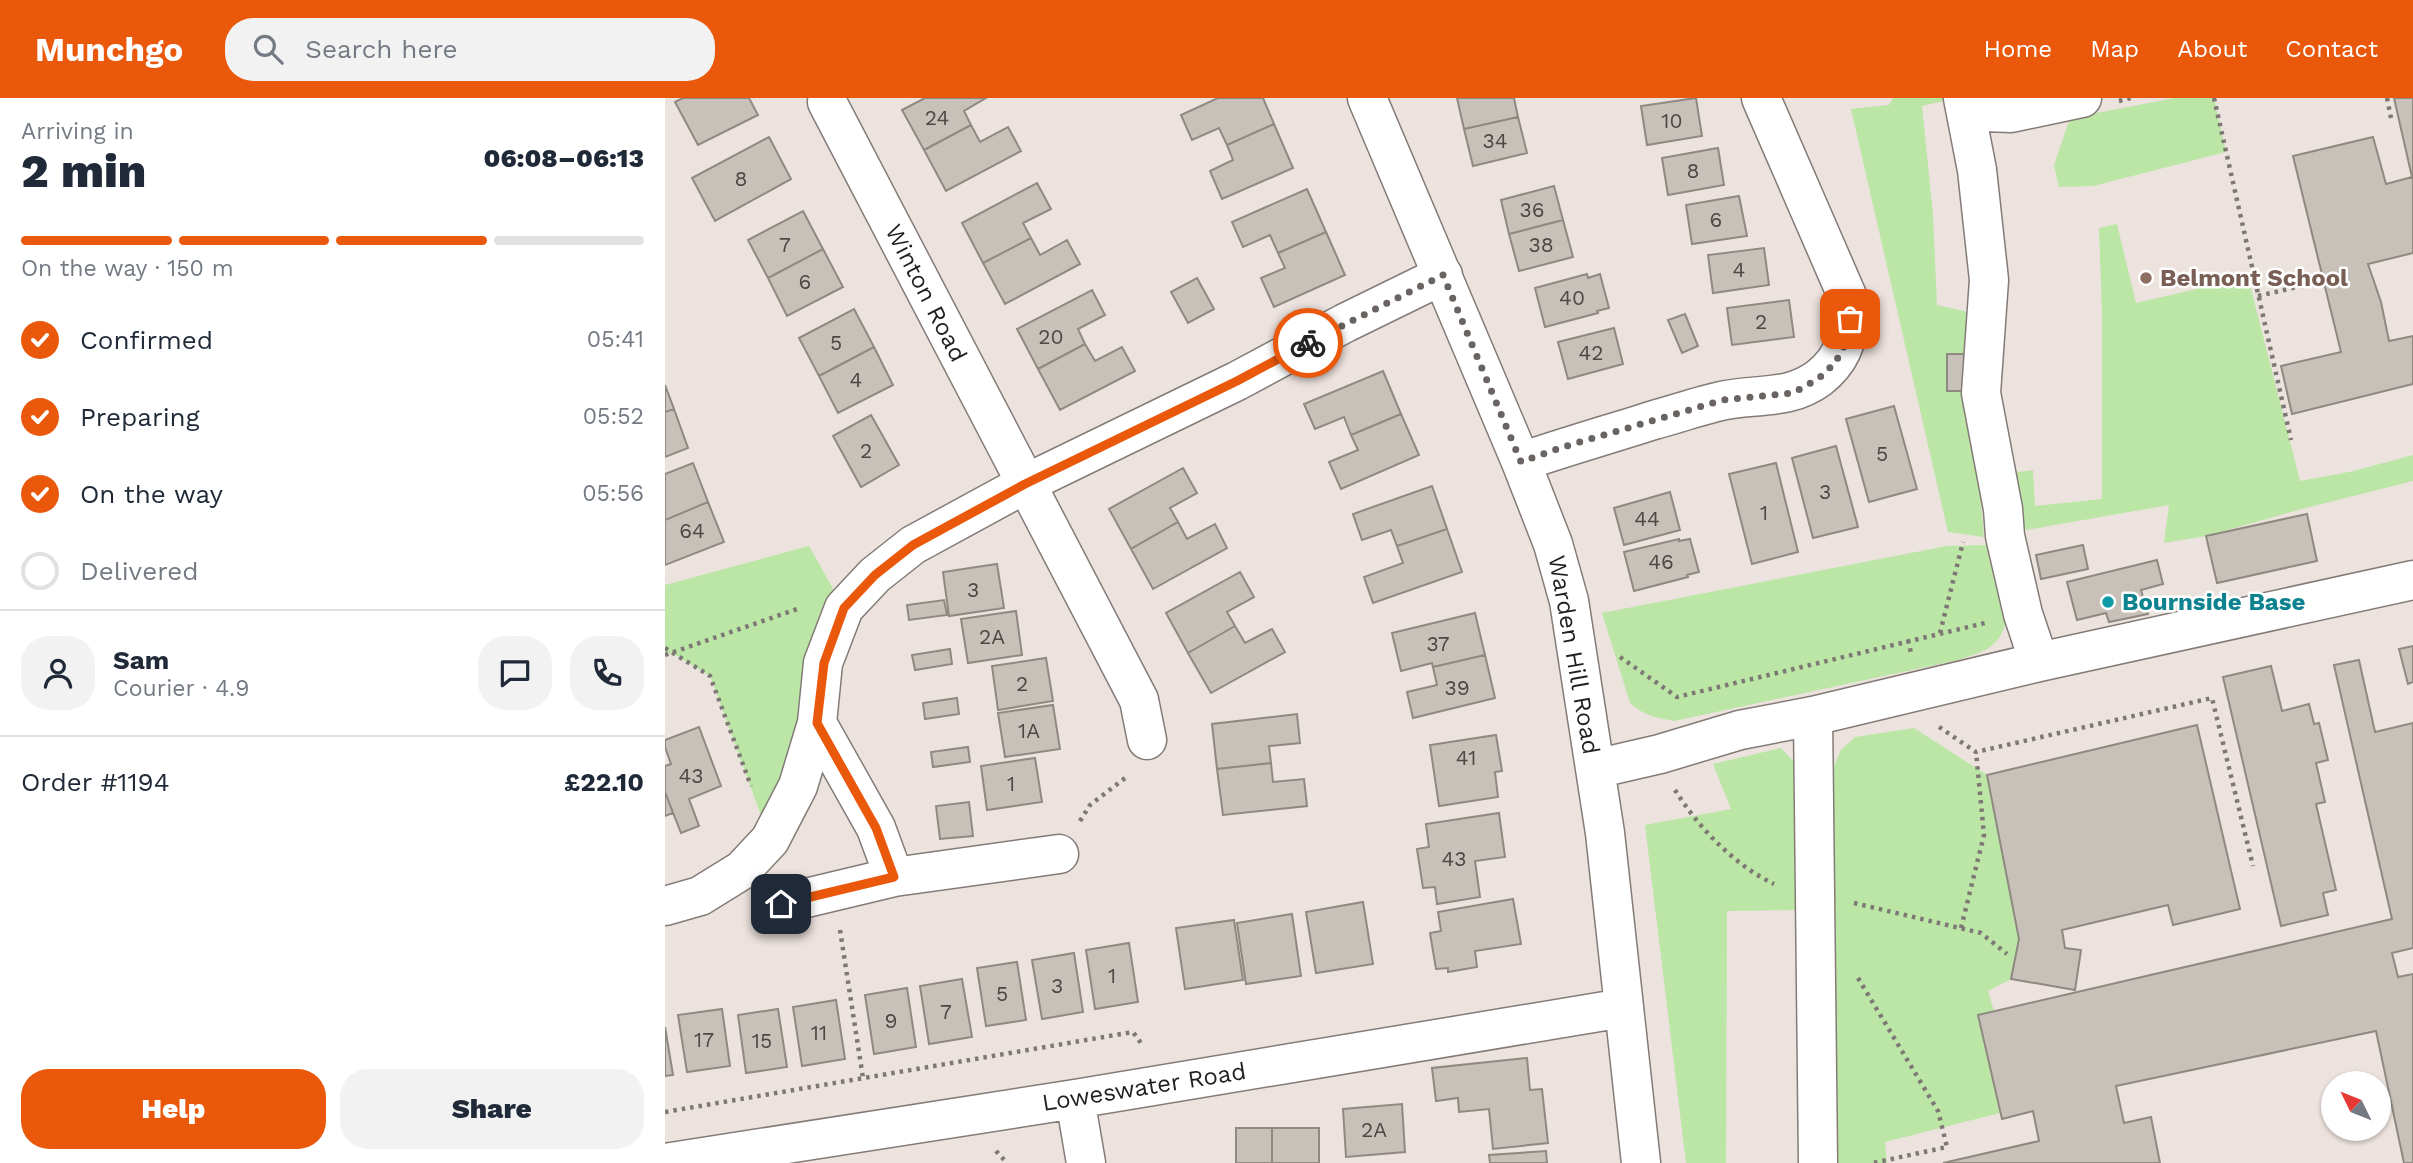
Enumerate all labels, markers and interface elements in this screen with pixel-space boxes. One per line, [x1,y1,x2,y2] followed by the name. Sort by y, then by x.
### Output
[225,18,715,81] search box
[35,30,183,69] text: Munchgo
[249,30,287,68] icon: search
[305,34,458,64] text: Search here
[1984,35,2052,63] text: Home
[2090,35,2139,63] text: Map
[2177,35,2247,63] text: About
[2285,35,2378,63] text: Contact
[925,105,949,130] house number: 24
[1661,108,1683,133] house number: 10
[21,118,134,145] text: Arriving in
[1482,128,1508,153] house number: 34
[483,143,644,173] text: 06:08–06:13
[21,144,146,198] text: 2 min
[1687,158,1699,183] house number: 8
[735,166,747,191] house number: 8
[1519,197,1545,222] house number: 36
[1710,207,1722,232] house number: 6
[879,220,973,366] street label: Winton Road
[779,232,791,257] house number: 7
[1528,232,1554,257] house number: 38
[21,255,234,282] text: On the way · 150 m
[1733,257,1745,282] house number: 4
[2160,264,2348,292] place label: Belmont School
[799,269,811,294] house number: 6
[2138,270,2154,286] marker: Belmont School
[1559,285,1585,310] house number: 40
[1820,289,1880,349] pin
[1831,300,1869,338] icon: bag
[1273,308,1343,378] courier
[1755,309,1767,334] house number: 2
[21,321,59,359] icon: check
[1038,324,1064,349] house number: 20
[1289,324,1327,362] icon: bike
[80,325,213,355] text: Confirmed
[587,326,644,353] text: 05:41
[830,330,842,355] house number: 5
[1578,340,1604,365] house number: 42
[850,367,862,392] house number: 4
[21,398,59,436] icon: check
[80,402,200,432] text: Preparing
[583,403,644,430] text: 05:52
[860,438,872,463] house number: 2
[1876,441,1888,466] house number: 5
[21,475,59,513] icon: check
[80,479,223,509] text: On the way
[1819,479,1831,504] house number: 3
[582,480,644,507] text: 05:56
[1760,500,1768,525] house number: 1
[1634,506,1660,531] house number: 44
[679,518,705,543] house number: 64
[1648,549,1674,574] house number: 46
[1543,553,1605,757] street label: Warden Hill Road
[80,556,199,586] text: Delivered
[967,577,979,602] house number: 3
[2122,588,2305,616] place label: Bournside Base
[2100,594,2116,610] marker: Bournside Base
[979,624,1005,649] house number: 2A
[1426,631,1450,656] house number: 37
[21,636,95,710] button: person
[478,636,552,710] button: chat
[570,636,644,710] button: phone
[113,645,169,675] text: Sam
[1016,671,1028,696] house number: 2
[113,675,249,702] text: Courier · 4.9
[1444,675,1470,700] house number: 39
[1018,718,1040,743] house number: 1A
[1456,745,1476,770] house number: 41
[678,763,704,788] house number: 43
[21,767,170,797] text: Order #1194
[564,767,644,797] text: £22.10
[1007,771,1015,796] house number: 1
[1441,846,1467,871] house number: 43
[751,874,811,934] pin
[762,885,800,923] icon: home
[1108,963,1116,988] house number: 1
[1051,973,1063,998] house number: 3
[996,981,1008,1006] house number: 5
[940,999,952,1024] house number: 7
[885,1008,897,1033] house number: 9
[811,1020,827,1045] house number: 11
[694,1027,714,1052] house number: 17
[752,1028,772,1053] house number: 15
[1040,1057,1248,1117] street label: Loweswater Road
[21,1069,326,1149] button: Help
[340,1069,644,1149] button: Share
[2321,1071,2391,1141] north arrow
[2321,1071,2391,1141] map controls
[1361,1117,1387,1142] house number: 2A

